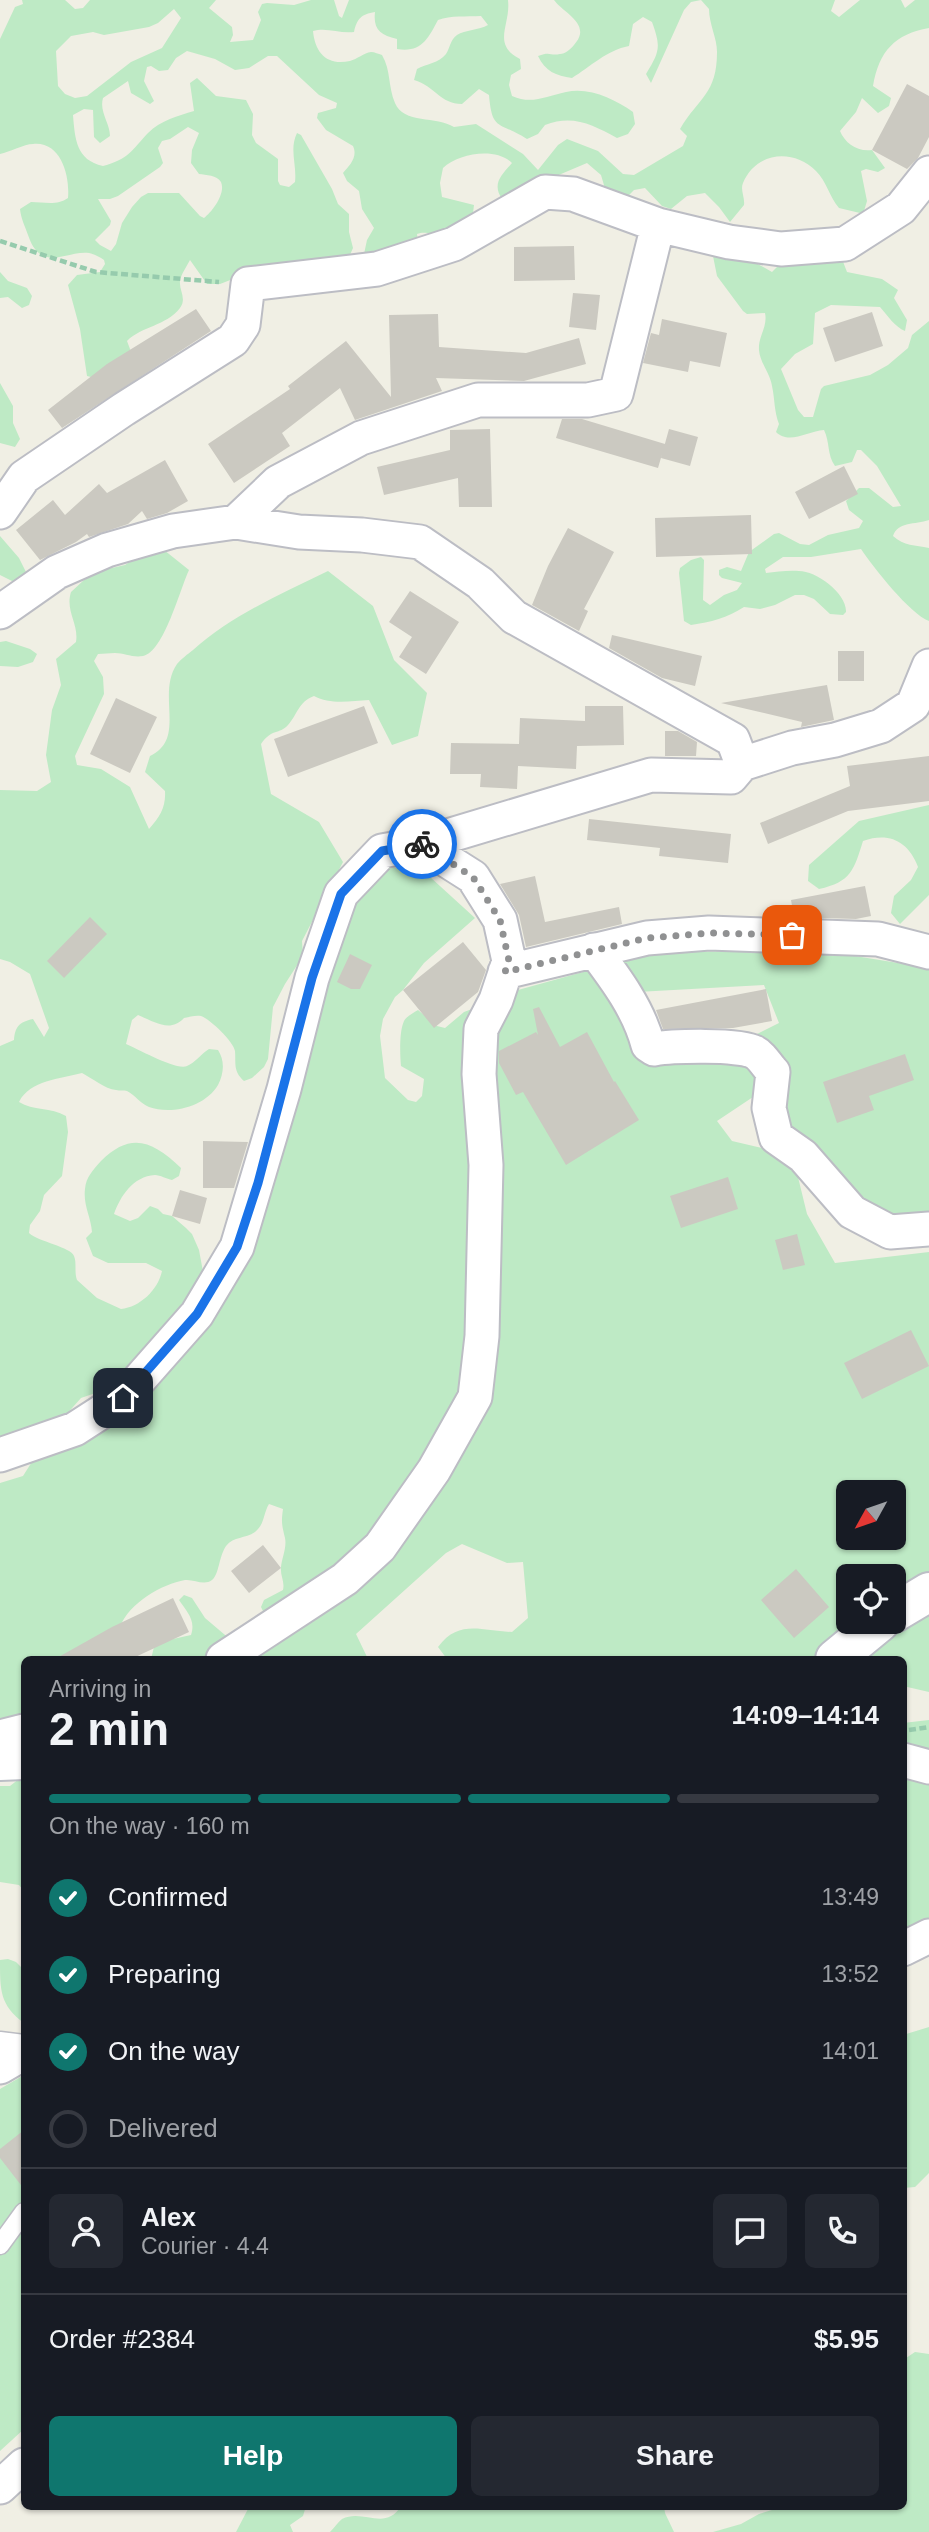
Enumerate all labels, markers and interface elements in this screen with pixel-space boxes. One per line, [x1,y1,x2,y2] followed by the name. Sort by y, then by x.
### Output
[387,809,457,879] courier
[403,825,441,863] icon: bike
[762,905,822,965] pin
[773,916,811,954] icon: bag
[93,1368,153,1428] pin
[104,1379,142,1417] icon: home
[836,1480,906,1550] north arrow
[836,1480,906,1634] map controls
[836,1564,906,1634] button: locate
[49,1676,151,1702] text: Arriving in
[732,1700,879,1730] text: 14:09–14:14
[49,1703,169,1755] text: 2 min
[49,1813,250,1839] text: On the way · 160 m
[49,1879,87,1917] icon: check
[108,1882,228,1912] text: Confirmed
[821,1884,879,1910] text: 13:49
[49,1956,87,1994] icon: check
[108,1959,221,1989] text: Preparing
[821,1961,879,1987] text: 13:52
[49,2033,87,2071] icon: check
[108,2036,240,2066] text: On the way
[821,2038,879,2064] text: 14:01
[108,2113,218,2143] text: Delivered
[49,2194,123,2268] button: person
[713,2194,787,2268] button: chat
[805,2194,879,2268] button: phone
[141,2202,196,2232] text: Alex
[141,2233,269,2259] text: Courier · 4.4
[49,2324,195,2354] text: Order #2384
[814,2324,879,2354] text: $5.95
[49,2416,457,2496] button: Help
[471,2416,879,2496] button: Share

